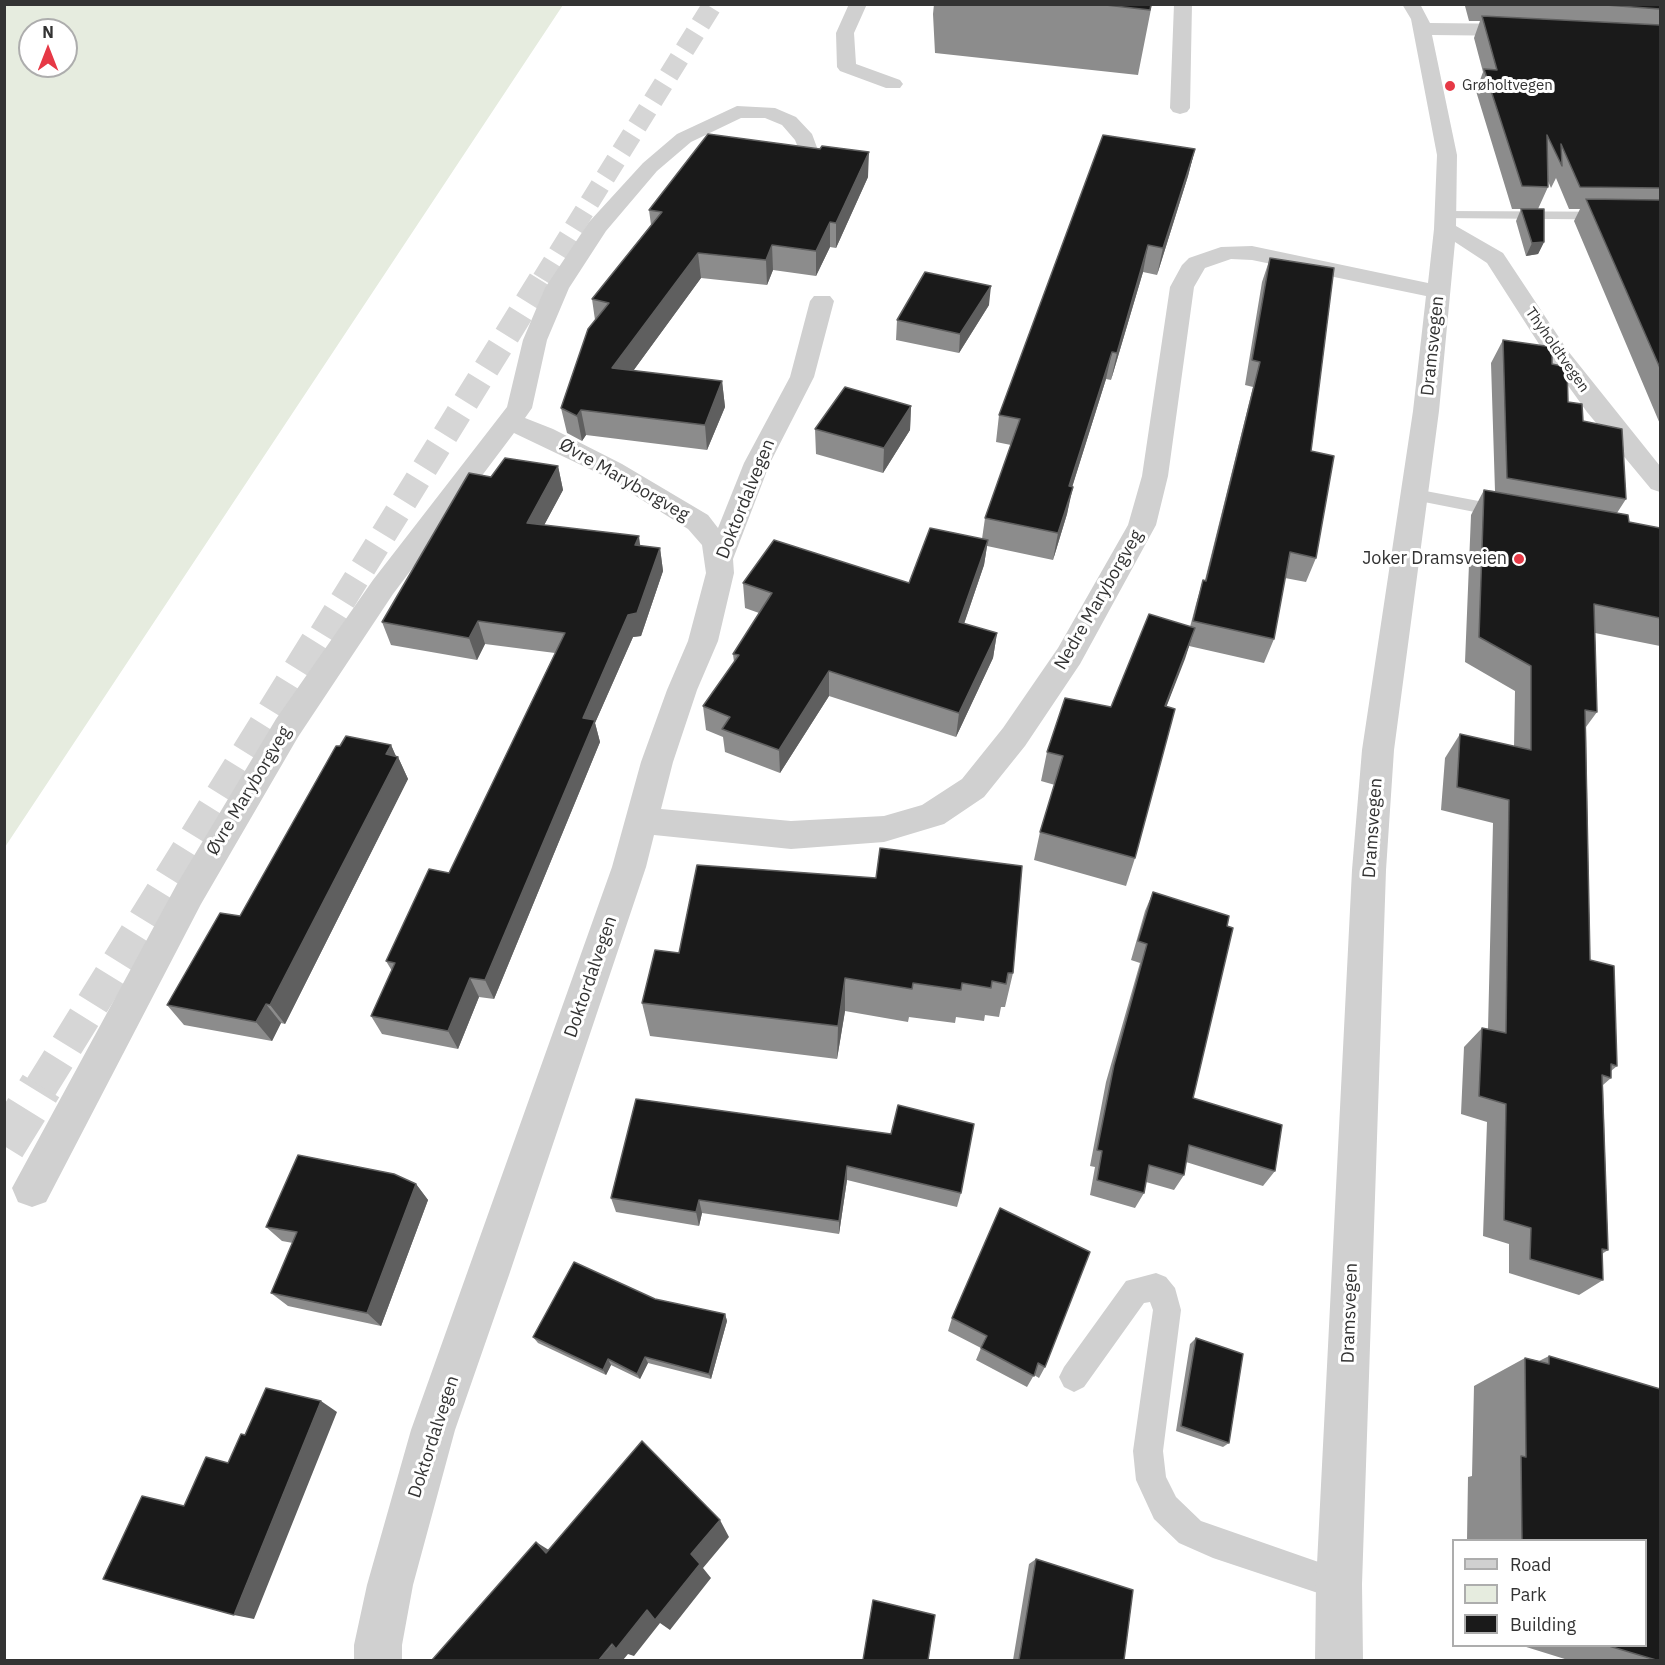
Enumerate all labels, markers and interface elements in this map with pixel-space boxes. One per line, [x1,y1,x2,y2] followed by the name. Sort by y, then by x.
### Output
[18,18,78,78] north arrow
[42,22,54,42] text: N
[1462,77,1553,95] place label: Grøholtvegen
[1443,79,1457,93] marker: Grøholtvegen
[1417,295,1449,397] street label: Dramsvegen
[1521,304,1593,396] street label: Thyholdtvegen
[555,434,693,526] street label: Øvre Maryborgveg
[712,436,780,562] street label: Doktordalvegen
[1050,526,1148,674] street label: Nedre Maryborgveg
[1362,548,1507,570] place label: Joker Dramsveien
[1512,552,1526,566] marker: Joker Dramsveien
[202,723,296,859] street label: Øvre Maryborgveg
[1359,777,1387,879] street label: Dramsvegen
[560,913,622,1041] street label: Doktordalvegen
[1337,1262,1363,1364] street label: Dramsvegen
[404,1373,464,1501] street label: Doktordalvegen
[1452,1539,1647,1647] legend
[1510,1553,1551,1576] text: Road
[1510,1583,1546,1606] text: Park
[1510,1613,1576,1636] text: Building

